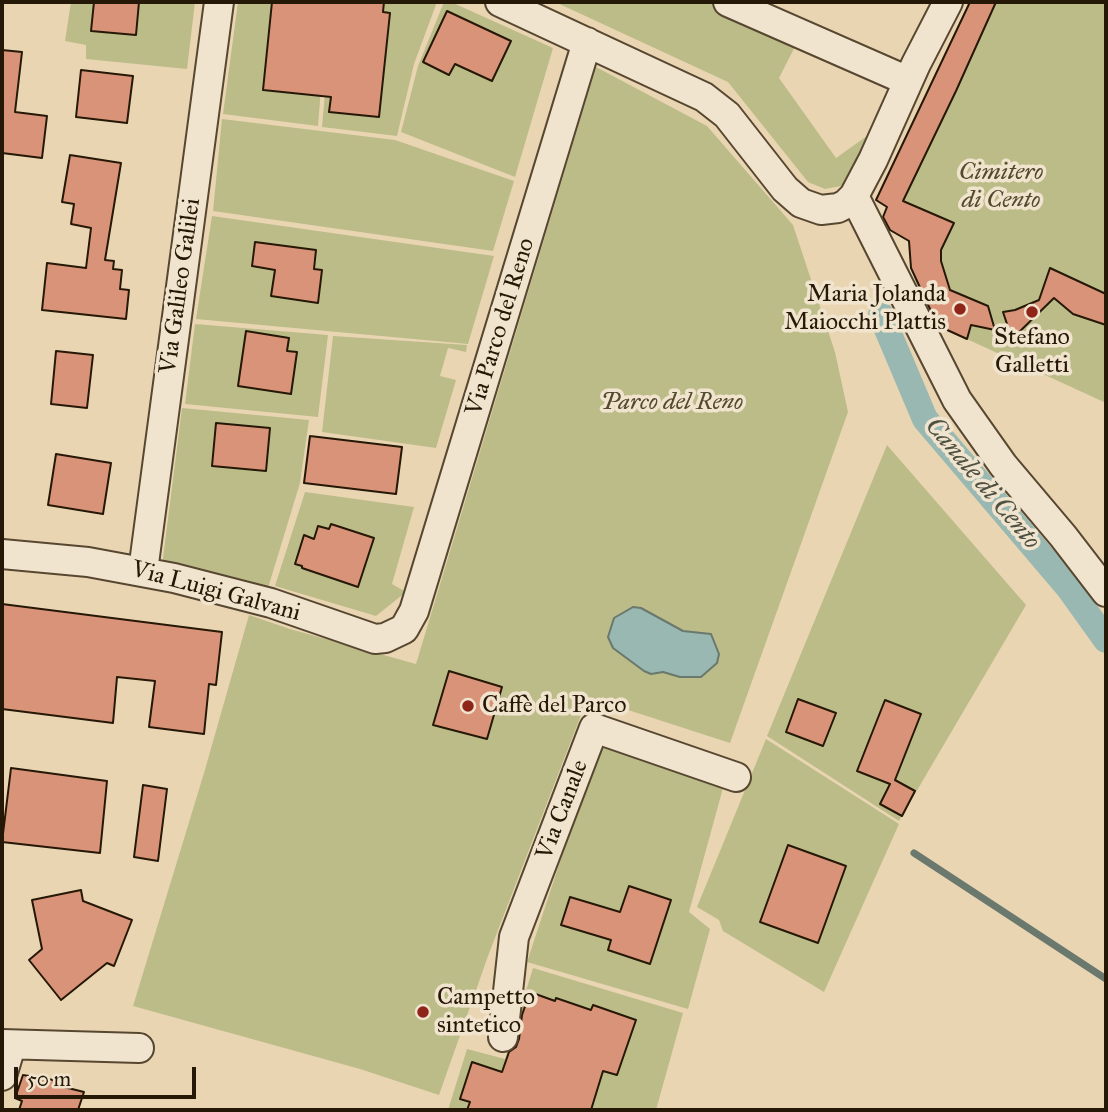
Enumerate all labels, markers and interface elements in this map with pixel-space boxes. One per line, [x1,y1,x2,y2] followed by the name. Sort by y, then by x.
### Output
[959,159,1043,215] park label: Cimitero di Cento
[154,196,208,376] street label: Via Galileo Galilei
[460,235,542,419] street label: Via Parco del Reno
[784,281,946,337] place label: Maria Jolanda Maiocchi Plattis
[952,301,968,317] marker: Maria Jolanda Maiocchi Plattis
[1024,304,1040,320] marker: Stefano Galletti
[994,324,1070,380] place label: Stefano Galletti
[601,389,743,417] park label: Parco del Reno
[918,412,1046,556] water label: Canale di Cento
[128,556,304,628] street label: Via Luigi Galvani
[482,692,626,720] place label: Caffè del Parco
[460,698,476,714] marker: Caffè del Parco
[531,756,595,864] street label: Via Canale
[437,984,535,1040] place label: Campetto sintetico
[415,1004,431,1020] marker: Campetto sintetico
[18,1052,200,1096] scale bar
[27,1066,71,1092] text: 50 m

